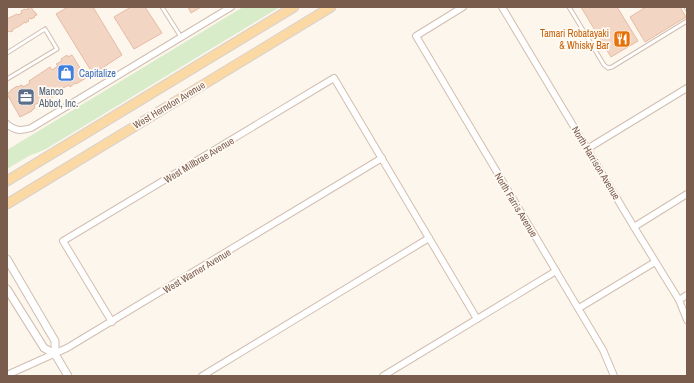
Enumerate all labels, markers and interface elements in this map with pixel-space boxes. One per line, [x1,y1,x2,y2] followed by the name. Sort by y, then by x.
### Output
[540,27,609,52] place label: Tamari Robatayaki & Whisky Bar
[612,29,632,49] restaurant icon: Tamari Robatayaki & Whisky Bar
[56,63,76,83] shop icon: Capitalize
[79,67,116,80] place label: Capitalize
[131,78,208,132] street label: West Herndon Avenue
[38,85,78,110] place label: Manco Abbot, Inc.
[16,87,36,107] office icon: Manco Abbot, Inc.
[569,124,623,202] street label: North Harrison Avenue
[162,134,237,186] street label: West Millbrae Avenue
[492,170,541,240] street label: North Farris Avenue
[161,245,234,296] street label: West Warner Avenue

